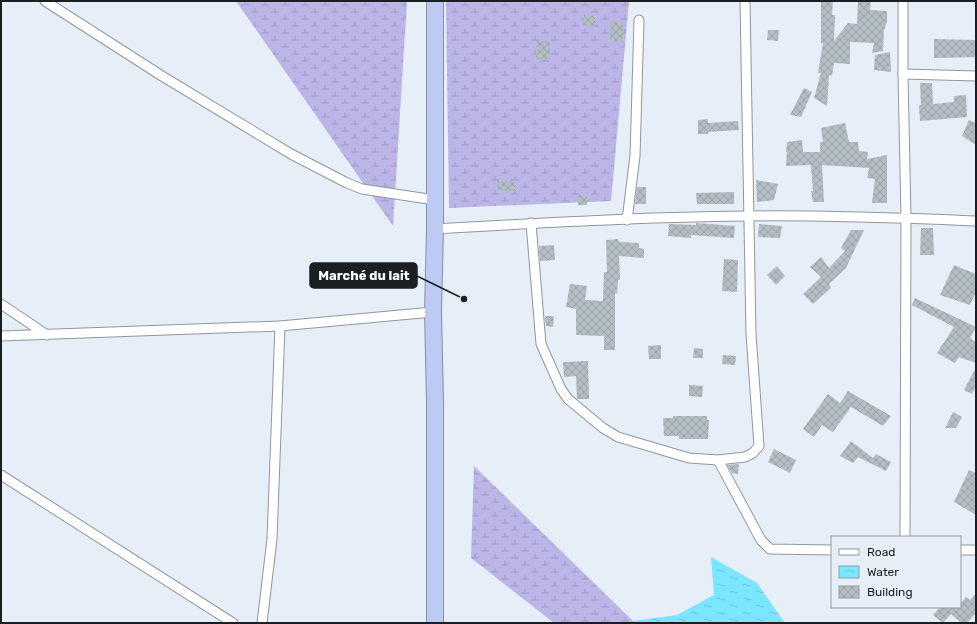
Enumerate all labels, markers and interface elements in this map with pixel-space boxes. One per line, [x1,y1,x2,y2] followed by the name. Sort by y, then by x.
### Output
[310,263,417,288] callout: Marché du lait
[318,268,410,283] text: Marché du lait
[831,536,961,608] legend
[867,545,895,559] text: Road
[867,565,899,579] text: Water
[867,585,913,599] text: Building

